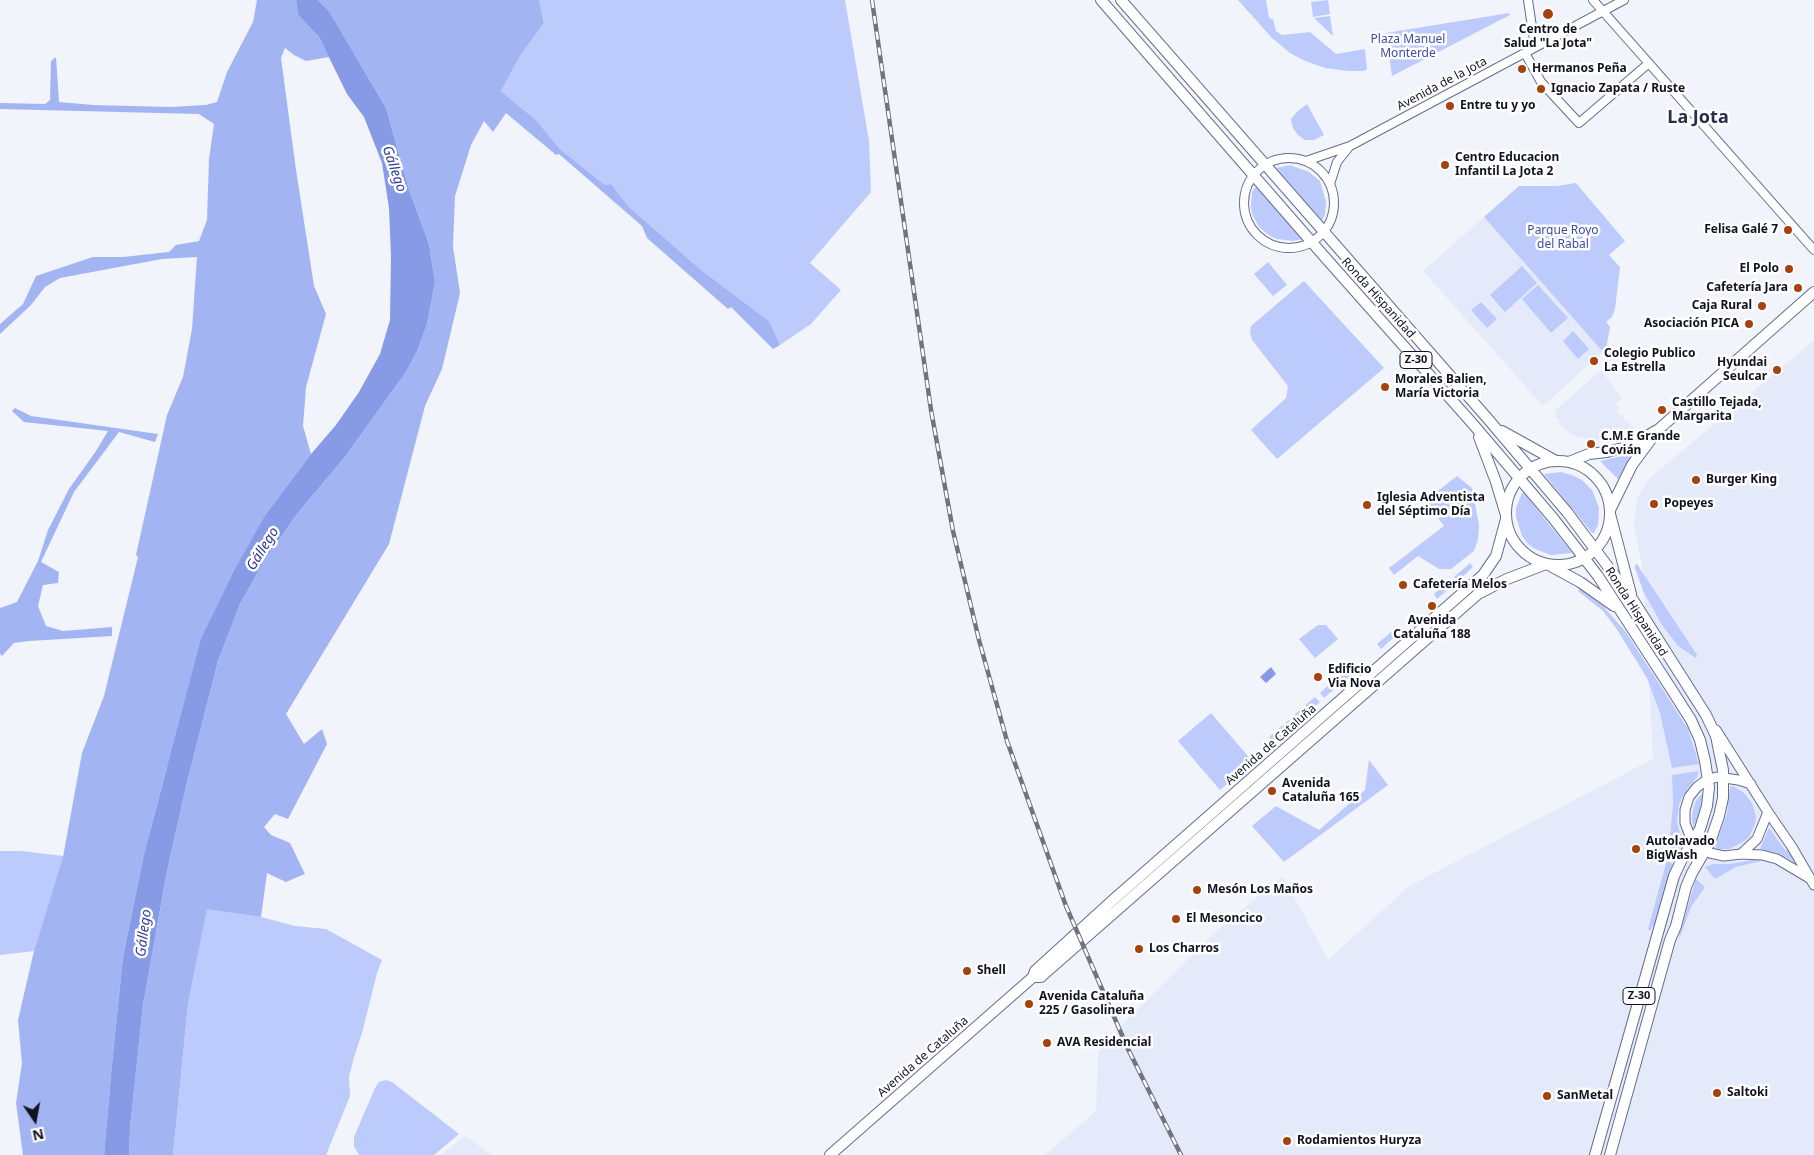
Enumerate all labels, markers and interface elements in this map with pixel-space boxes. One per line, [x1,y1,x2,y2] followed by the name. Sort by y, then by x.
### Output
[1541,7,1555,21] marker: Centro de Salud "La Jota"
[1504,23,1592,51] place label: Centro de Salud "La Jota"
[1371,33,1445,61] park label: Plaza Manuel Monterde
[1394,54,1490,114] street label: Avenida de la Jota
[1532,62,1627,76] place label: Hermanos Peña
[1516,63,1528,75] marker: Hermanos Peña
[1551,82,1685,96] place label: Ignacio Zapata / Ruste
[1535,83,1547,95] marker: Ignacio Zapata / Ruste
[1460,99,1536,113] place label: Entre tu y yo
[1444,100,1456,112] marker: Entre tu y yo
[1667,107,1729,129] district label: La Jota
[378,144,410,194] water label: Gállego
[1455,151,1559,179] place label: Centro Educacion Infantil La Jota 2
[1439,159,1451,171] marker: Centro Educacion Infantil La Jota 2
[1704,223,1778,237] place label: Felisa Galé 7
[1527,224,1599,252] park label: Parque Royo del Rabal
[1782,224,1794,236] marker: Felisa Galé 7
[1338,255,1418,341] street label: Ronda Hispanidad
[1740,262,1779,276] place label: El Polo
[1783,263,1795,275] marker: El Polo
[1706,281,1788,295] place label: Cafetería Jara
[1792,282,1804,294] marker: Cafetería Jara
[1692,299,1752,313] place label: Caja Rural
[1756,300,1768,312] marker: Caja Rural
[1644,317,1739,331] place label: Asociación PICA
[1743,318,1755,330] marker: Asociación PICA
[1604,347,1695,375] place label: Colegio Publico La Estrella
[1400,352,1432,368] road number: Z-30
[1588,355,1600,367] marker: Colegio Publico La Estrella
[1717,356,1767,384] place label: Hyundai Seulcar
[1771,364,1783,376] marker: Hyundai Seulcar
[1395,373,1487,401] place label: Morales Balien, María Victoria
[1379,381,1391,393] marker: Morales Balien, María Victoria
[1672,396,1762,424] place label: Castillo Tejada, Margarita
[1656,404,1668,416] marker: Castillo Tejada, Margarita
[1601,430,1680,458] place label: C.M.E Grande Covián
[1585,438,1597,450] marker: C.M.E Grande Covián
[1706,473,1777,487] place label: Burger King
[1690,474,1702,486] marker: Burger King
[1377,491,1485,519] place label: Iglesia Adventista del Séptimo Día
[1664,497,1713,511] place label: Popeyes
[1648,498,1660,510] marker: Popeyes
[1361,499,1373,511] marker: Iglesia Adventista del Séptimo Día
[243,524,283,574] water label: Gállego
[1602,565,1670,659] street label: Ronda Hispanidad
[1413,578,1507,592] place label: Cafetería Melos
[1397,579,1409,591] marker: Cafetería Melos
[1426,600,1438,612] marker: Avenida Cataluña 188
[1393,614,1471,642] place label: Avenida Cataluña 188
[1328,663,1381,691] place label: Edificio Via Nova
[1312,671,1324,683] marker: Edificio Via Nova
[1223,702,1319,788] street label: Avenida de Cataluña
[1282,777,1359,805] place label: Avenida Cataluña 165
[1266,785,1278,797] marker: Avenida Cataluña 165
[1646,835,1715,863] place label: Autolavado BigWash
[1630,843,1642,855] marker: Autolavado BigWash
[1207,883,1313,897] place label: Mesón Los Maños
[1191,884,1203,896] marker: Mesón Los Maños
[133,908,155,958] water label: Gállego
[1186,912,1263,926] place label: El Mesoncico
[1170,913,1182,925] marker: El Mesoncico
[1149,942,1219,956] place label: Los Charros
[1133,943,1145,955] marker: Los Charros
[977,964,1006,978] place label: Shell
[961,965,973,977] marker: Shell
[1623,988,1655,1004] road number: Z-30
[1039,990,1144,1018] place label: Avenida Cataluña 225 / Gasolinera
[1023,998,1035,1010] marker: Avenida Cataluña 225 / Gasolinera
[875,1014,971,1100] street label: Avenida de Cataluña
[1057,1036,1151,1050] place label: AVA Residencial
[1041,1037,1053,1049] marker: AVA Residencial
[1727,1086,1768,1100] place label: Saltoki
[1711,1087,1723,1099] marker: Saltoki
[1557,1089,1613,1103] place label: SanMetal
[1541,1090,1553,1102] marker: SanMetal
[10,1095,60,1145] north arrow
[31,1125,46,1146] text: N
[1297,1134,1422,1148] place label: Rodamientos Huryza
[1281,1135,1293,1147] marker: Rodamientos Huryza

